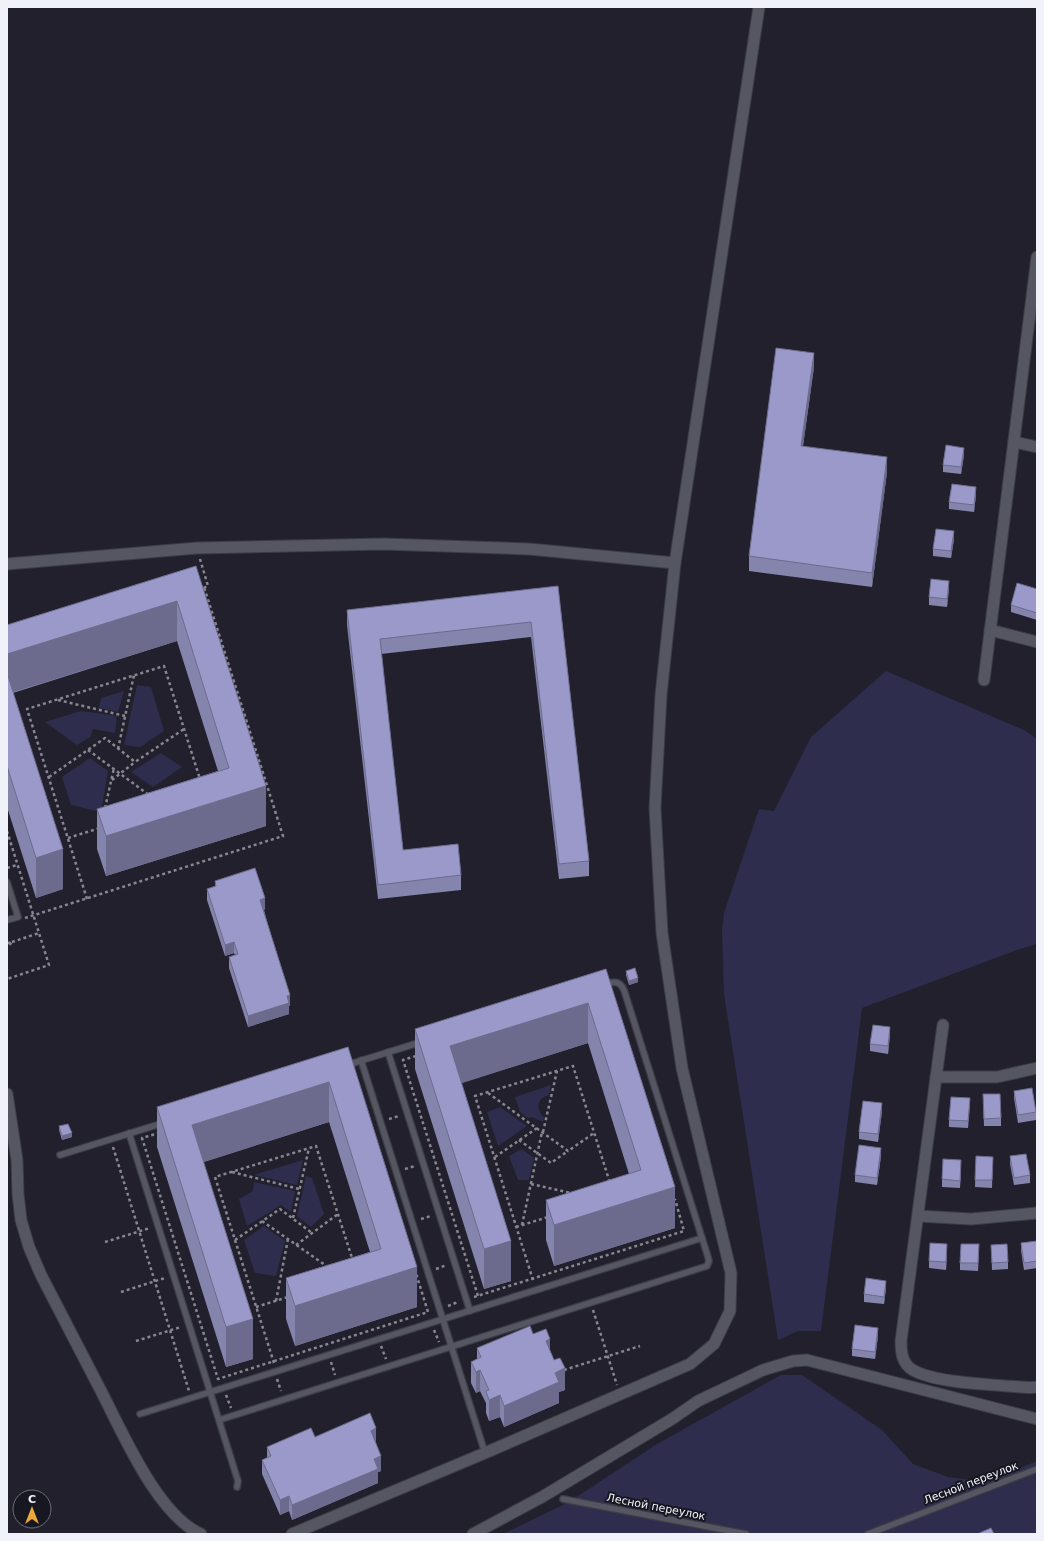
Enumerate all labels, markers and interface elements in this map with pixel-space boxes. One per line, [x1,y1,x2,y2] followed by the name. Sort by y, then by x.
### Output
[922,1459,1020,1507] street label: Лесной переулок
[12,1489,52,1529] north arrow
[606,1491,707,1523] street label: Лесной переулок
[28,1493,36,1506] text: С

